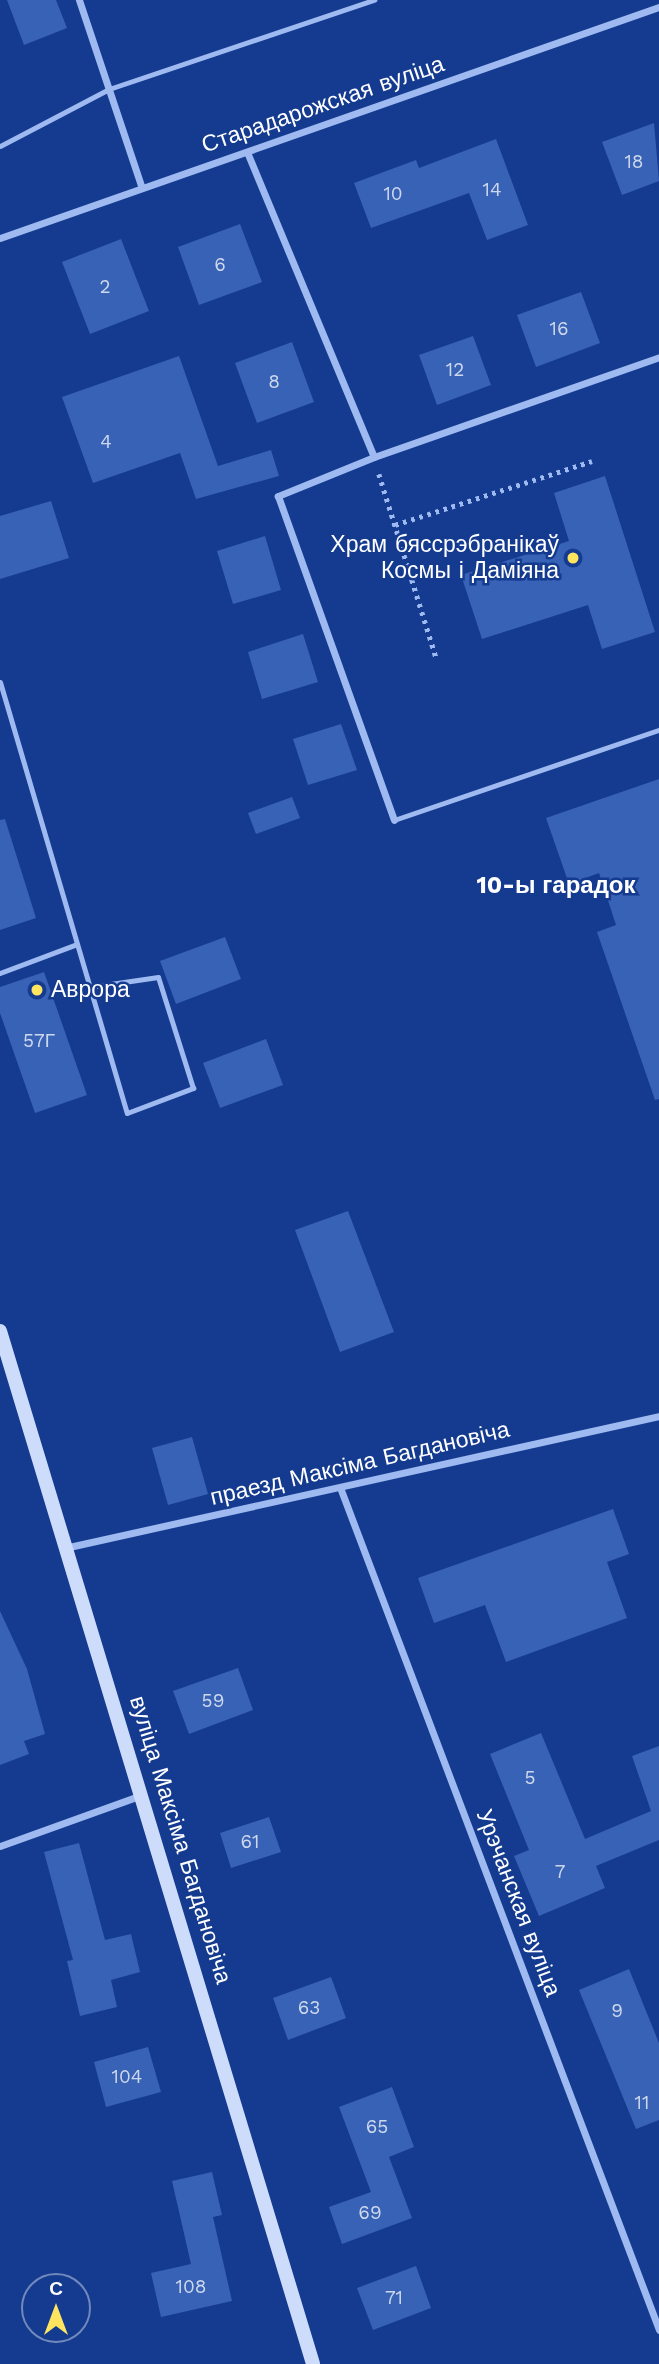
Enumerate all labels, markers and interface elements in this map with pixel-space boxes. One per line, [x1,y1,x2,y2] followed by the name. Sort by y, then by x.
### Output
[198,51,448,159] street label: Старадарожская вуліца
[624,151,644,173] house number: 18
[482,179,502,201] house number: 14
[383,183,403,205] house number: 10
[214,254,226,276] house number: 6
[99,276,111,298] house number: 2
[550,318,568,340] house number: 16
[446,359,464,381] house number: 12
[268,371,280,393] house number: 8
[100,431,112,453] house number: 4
[330,531,559,585] place label: Храм бяссрэбранікаў Космы і Даміяна
[565,550,581,566] marker: Храм бяссрэбранікаў Космы і Даміяна
[476,872,636,900] district label: 10-ы гарадок
[51,976,130,1004] place label: Аврора
[29,982,45,998] marker: Аврора
[23,1030,55,1052] house number: 57Г
[208,1416,512,1512] street label: праезд Максіма Багдановіча
[202,1690,224,1712] house number: 59
[123,1693,237,1987] street label: вуліца Максіма Багдановіча
[524,1767,536,1789] house number: 5
[470,1806,566,2000] street label: Урэчанская вуліца
[241,1831,259,1853] house number: 61
[555,1861,565,1883] house number: 7
[298,1997,320,2019] house number: 63
[611,2000,623,2022] house number: 9
[112,2066,142,2088] house number: 104
[635,2092,649,2114] house number: 11
[366,2116,388,2138] house number: 65
[358,2202,382,2224] house number: 69
[21,2273,91,2343] north arrow
[176,2276,206,2298] house number: 108
[49,2277,63,2300] text: С
[385,2287,403,2309] house number: 71

